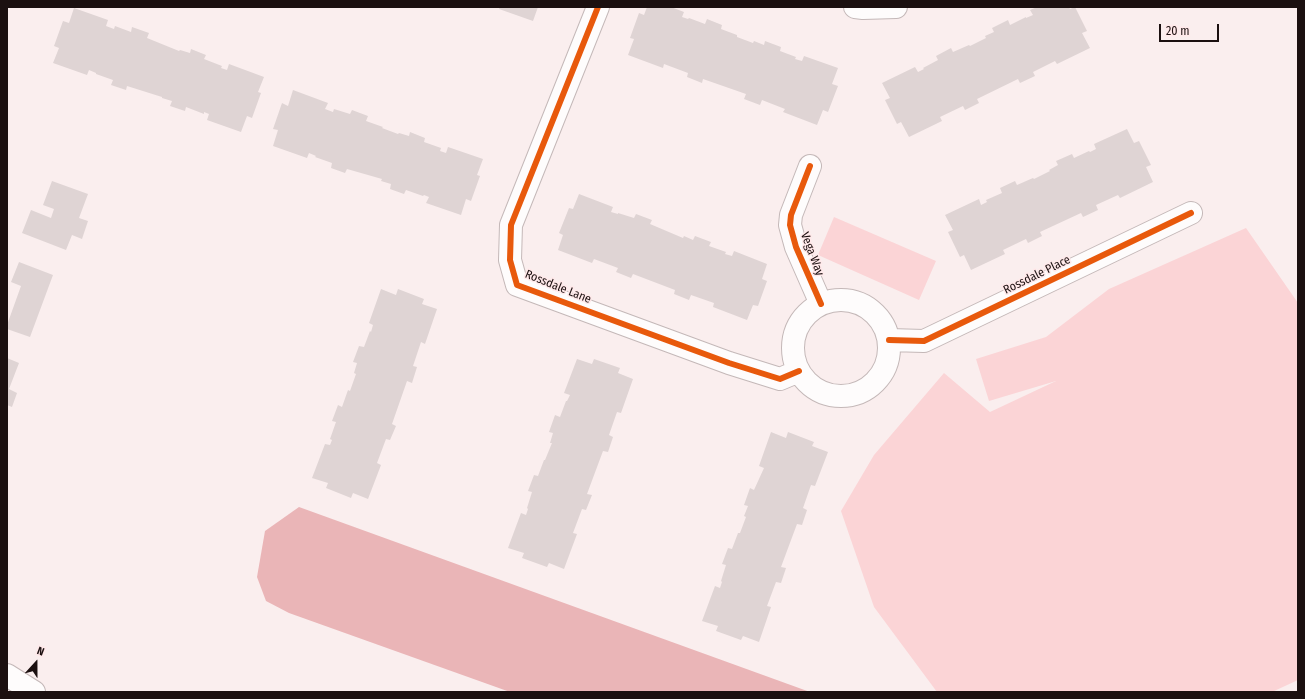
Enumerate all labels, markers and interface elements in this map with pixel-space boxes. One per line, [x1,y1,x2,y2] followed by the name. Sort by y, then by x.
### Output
[1161,16,1221,42] scale bar
[1166,24,1190,38] text: 20 m
[797,230,827,278] street label: Vega Way
[1001,253,1073,297] street label: Rossdale Place
[523,267,593,307] street label: Rossdale Lane
[16,643,56,683] north arrow
[35,644,46,659] text: N

